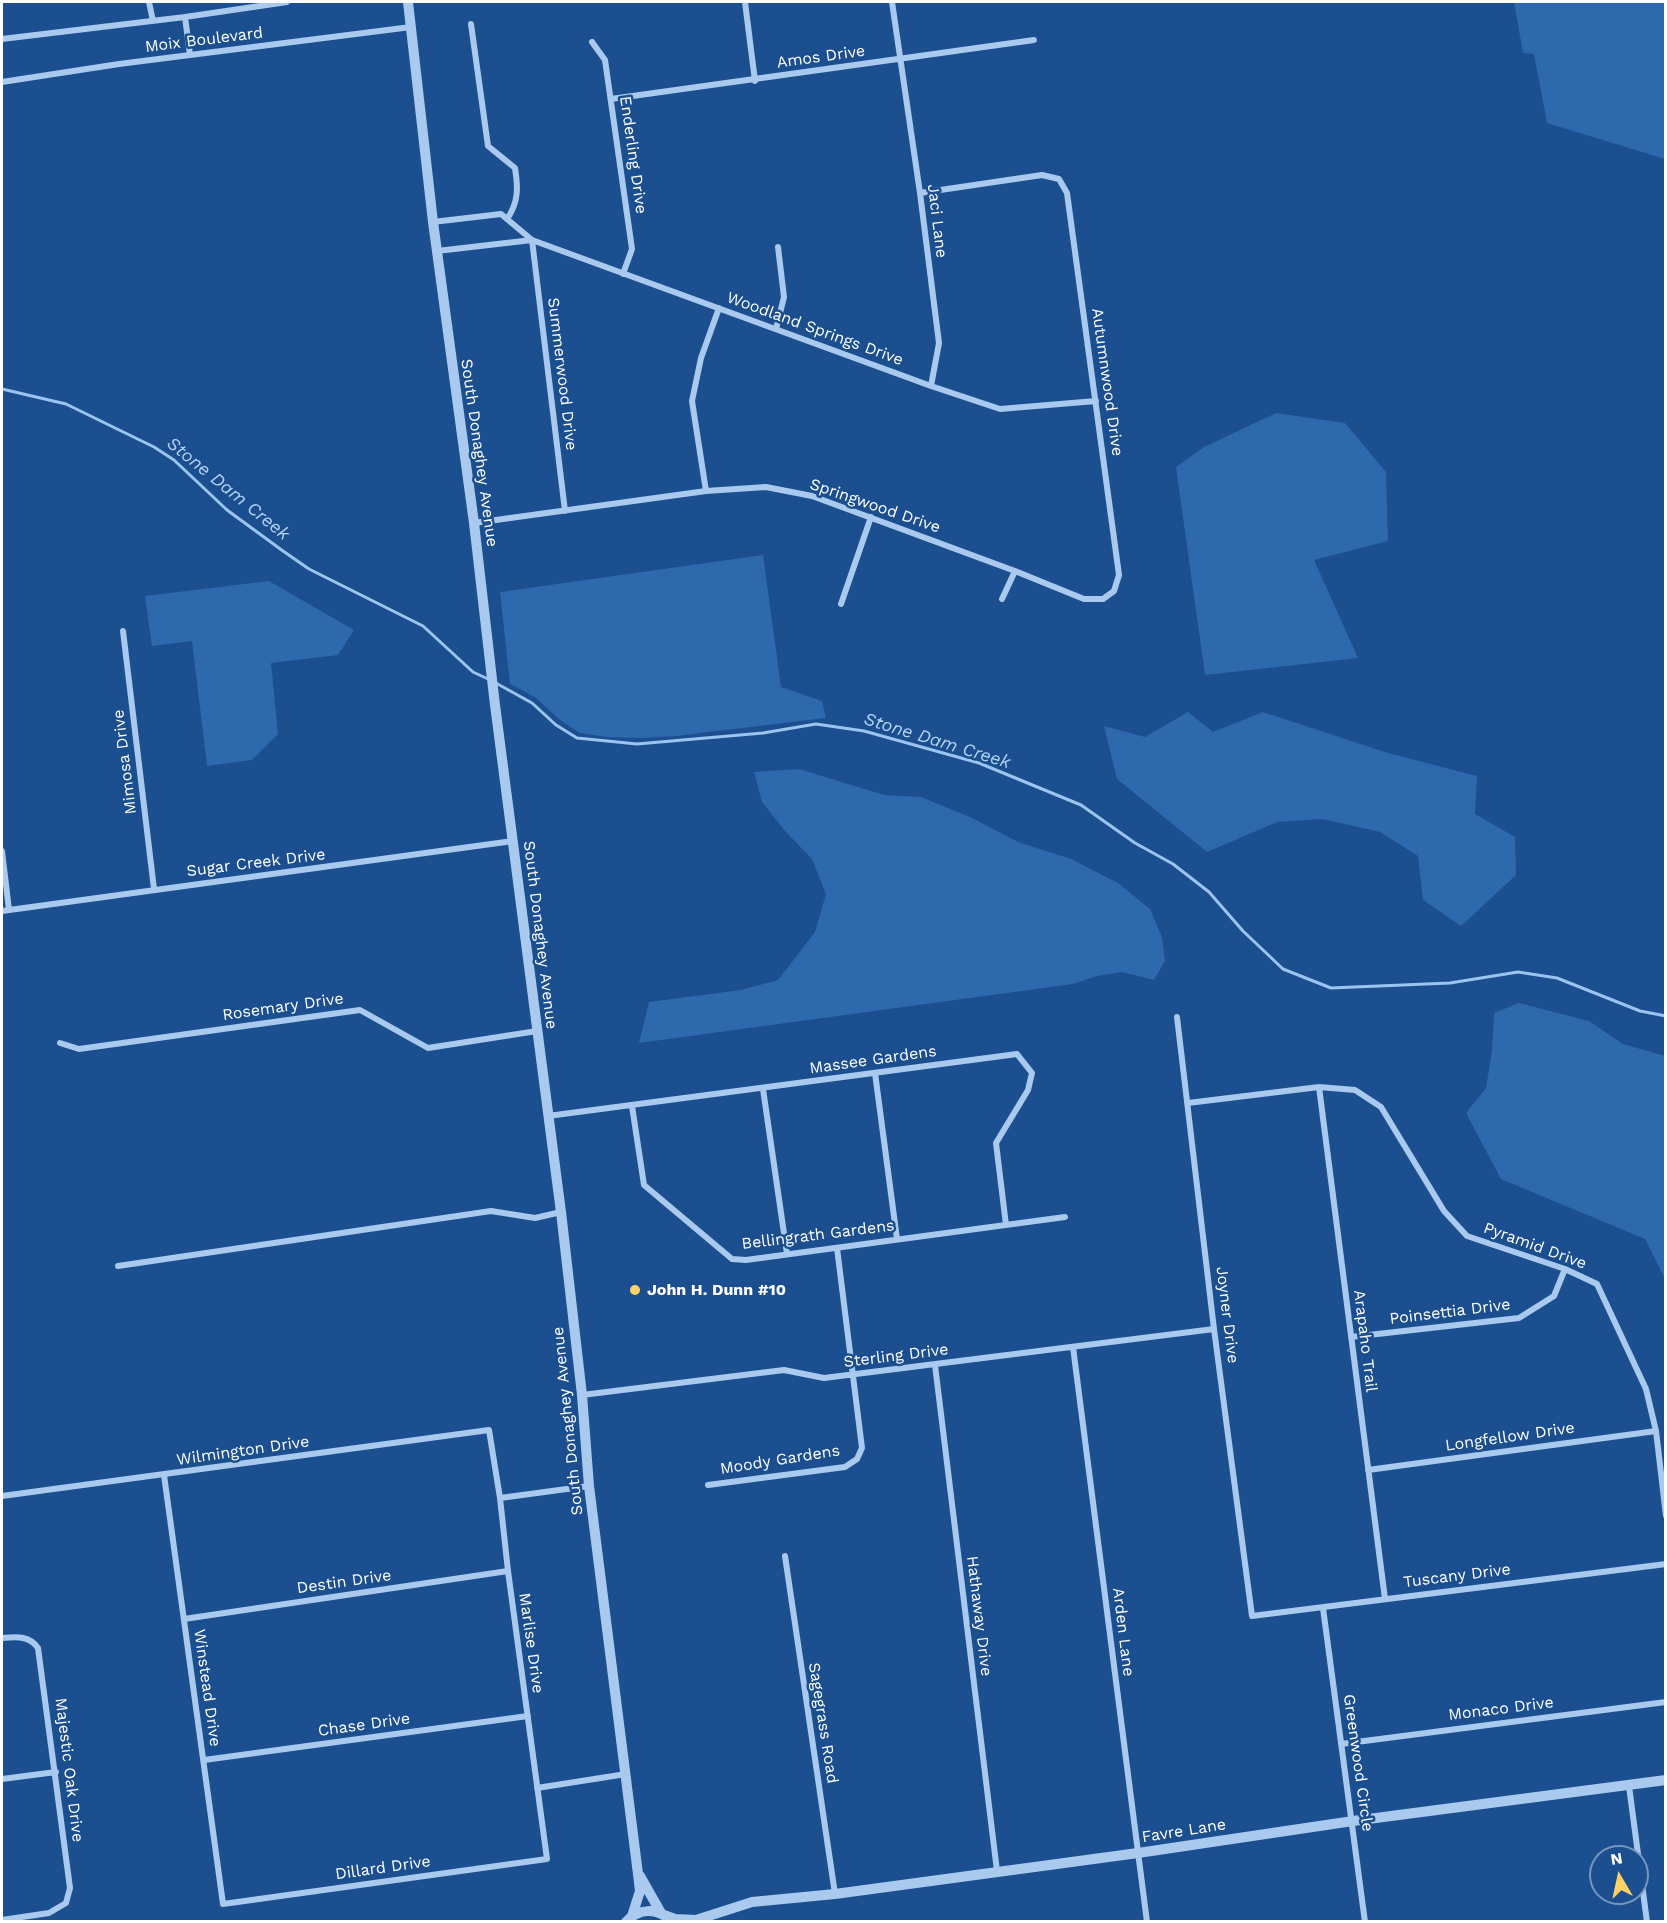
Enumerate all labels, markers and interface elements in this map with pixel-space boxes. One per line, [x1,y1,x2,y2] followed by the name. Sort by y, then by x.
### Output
[144,23,264,57] street label: Moix Boulevard
[776,41,866,73] street label: Amos Drive
[615,95,651,215] street label: Enderling Drive
[923,183,951,259] street label: Jaci Lane
[724,288,906,370] street label: Woodland Springs Drive
[543,296,581,452] street label: Summerwood Drive
[1087,307,1127,457] street label: Autumnwood Drive
[456,358,502,548] street label: South Donaghey Avenue
[162,433,294,545] water label: Stone Dam Creek
[807,475,943,537] street label: Springwood Drive
[109,708,141,816] street label: Mimosa Drive
[861,708,1013,774] water label: Stone Dam Creek
[519,840,561,1030] street label: South Donaghey Avenue
[186,845,326,881] street label: Sugar Creek Drive
[221,989,345,1025] street label: Rosemary Drive
[808,1042,938,1078] street label: Massee Gardens
[741,1216,895,1254] street label: Bellingrath Gardens
[1481,1218,1589,1274] street label: Pyramid Drive
[1212,1265,1242,1365] street label: Joyner Drive
[647,1280,786,1300] place label: John H. Dunn #10
[628,1283,642,1297] marker: John H. Dunn #10
[1349,1289,1381,1393] street label: Arapaho Trail
[1388,1295,1512,1329] street label: Poinsettia Drive
[549,1326,587,1516] street label: South Donaghey Avenue
[842,1340,950,1372] street label: Sterling Drive
[1444,1418,1576,1456] street label: Longfellow Drive
[175,1432,311,1470] street label: Wilmington Drive
[719,1441,841,1479] street label: Moody Gardens
[962,1555,996,1677] street label: Hathaway Drive
[1402,1560,1512,1592] street label: Tuscany Drive
[295,1566,393,1598] street label: Destin Drive
[1108,1587,1138,1677] street label: Arden Lane
[514,1592,548,1694] street label: Marlise Drive
[189,1628,225,1748] street label: Winstead Drive
[804,1661,842,1785] street label: Sagegrass Road
[1339,1693,1377,1833] street label: Greenwood Circle
[1447,1693,1555,1725] street label: Monaco Drive
[51,1697,87,1843] street label: Majestic Oak Drive
[317,1709,411,1741] street label: Chase Drive
[1141,1815,1227,1847] street label: Favre Lane
[1589,1845,1649,1905] north arrow
[1609,1848,1624,1869] text: N
[334,1852,432,1884] street label: Dillard Drive

